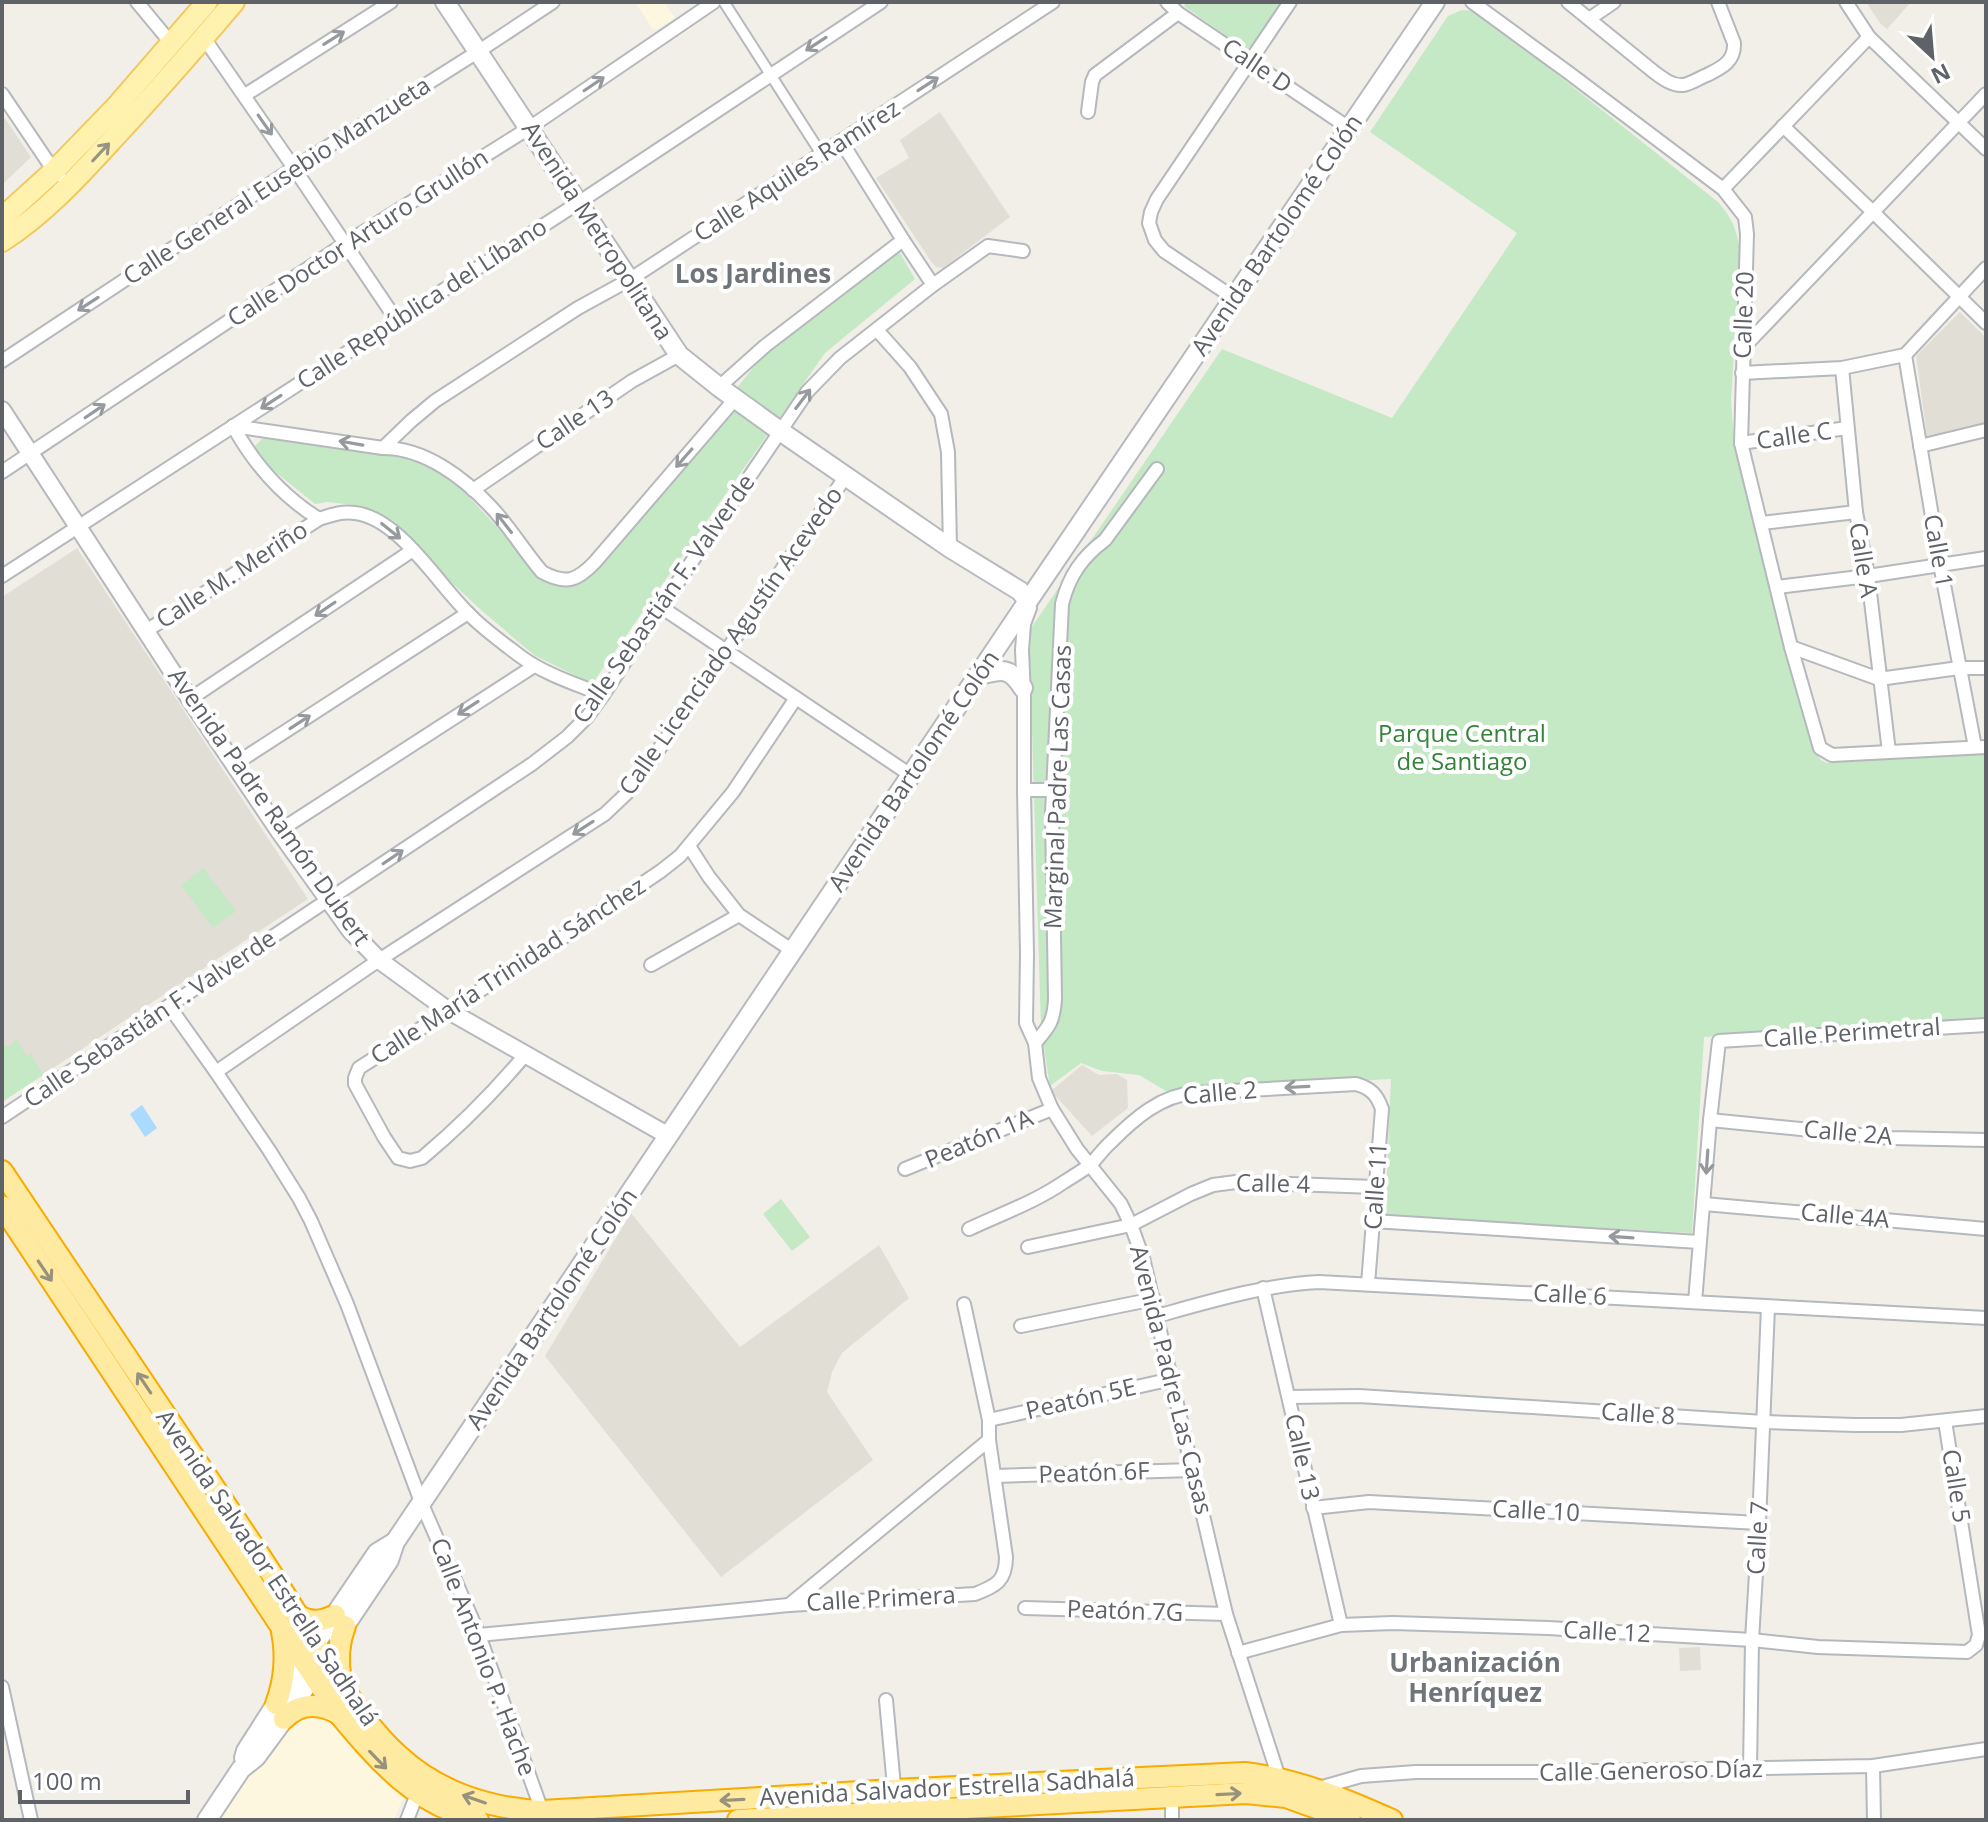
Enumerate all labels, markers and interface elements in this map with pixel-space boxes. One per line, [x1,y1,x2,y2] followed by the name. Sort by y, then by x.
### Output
[1892,16,1972,96] north arrow
[1216,29,1299,100] street label: Calle D
[322,30,345,46] one-way arrow
[805,37,828,53] one-way arrow
[1927,57,1956,92] text: N
[116,68,436,292] street label: Calle General Eusebio Manzueta
[582,76,604,92] one-way arrow
[917,76,939,93] one-way arrow
[687,91,905,249] street label: Calle Aquiles Ramírez
[1183,107,1369,361] street label: Avenida Bartolomé Colón
[257,113,273,135] one-way arrow
[515,114,681,346] street label: Avenida Metropolitana
[220,140,494,334] street label: Calle Doctor Arturo Grullón
[92,142,111,162] one-way arrow
[290,209,553,396] street label: Calle República del Líbano
[675,255,831,291] district label: Los Jardines
[1724,271,1761,359] street label: Calle 20
[77,296,100,312] one-way arrow
[529,381,620,457] street label: Calle 13
[794,389,811,410] one-way arrow
[260,394,282,410] one-way arrow
[84,402,106,419] one-way arrow
[1754,413,1833,456] street label: Calle C
[339,434,365,449] one-way arrow
[675,448,693,468] one-way arrow
[564,467,762,729] street label: Calle Sebastián F. Valverde
[610,479,849,801] street label: Calle Licenciado Agustín Acevedo
[1917,511,1962,590] street label: Calle 1
[149,512,313,635] street label: Calle M. Meriño
[496,513,513,534] one-way arrow
[1842,520,1887,600] street label: Calle A
[380,522,400,540] one-way arrow
[314,601,337,617] one-way arrow
[820,643,1006,897] street label: Avenida Bartolomé Colón
[1035,644,1078,930] street label: Marginal Padre Las Casas
[161,661,379,952] street label: Avenida Padre Ramón Dubert
[458,700,480,717] one-way arrow
[288,713,311,729] one-way arrow
[1378,716,1546,777] park label: Parque Central de Santiago
[572,820,594,836] one-way arrow
[381,848,404,864] one-way arrow
[363,868,651,1071] street label: Calle María Trinidad Sánchez
[17,921,282,1115] street label: Calle Sebastián F. Valverde
[1762,1009,1942,1054] street label: Calle Perimetral
[1182,1072,1258,1111] street label: Calle 2
[1284,1080,1311,1095] one-way arrow
[919,1100,1038,1175] street label: Peatón 1A
[1802,1111,1895,1152] street label: Calle 2A
[1355,1141,1394,1231] street label: Calle 11
[1699,1148,1714,1175] one-way arrow
[1236,1165,1311,1200] street label: Calle 4
[458,1181,644,1435] street label: Avenida Bartolomé Colón
[1799,1194,1892,1235] street label: Calle 4A
[1608,1229,1635,1244] one-way arrow
[1123,1242,1222,1517] street label: Avenida Padre Las Casas
[37,1259,53,1281] one-way arrow
[1532,1275,1608,1312] street label: Calle 6
[1022,1369,1139,1426] street label: Peatón 5E
[135,1372,151,1395] one-way arrow
[1600,1393,1676,1432] street label: Calle 8
[150,1402,387,1732] street label: Avenida Salvador Estrella Sadhalá
[1278,1410,1329,1503] street label: Calle 13
[1935,1447,1980,1525] street label: Calle 5
[1038,1453,1150,1490] street label: Peatón 6F
[1491,1491,1581,1528] street label: Calle 10
[1738,1500,1775,1576] street label: Calle 7
[424,1533,545,1780] street label: Calle Antonio P. Hache
[805,1577,956,1618] street label: Calle Primera
[1066,1591,1184,1628] street label: Peatón 7G
[1562,1612,1652,1649] street label: Calle 12
[1389,1644,1561,1710] district label: Urbanización Henríquez
[368,1750,387,1769] one-way arrow
[1539,1751,1763,1788] street label: Calle Generoso Díaz
[20,1754,188,1804] scale bar
[758,1760,1135,1813] street label: Avenida Salvador Estrella Sadhalá
[32,1764,102,1797] text: 100 m
[1215,1786,1242,1801] one-way arrow
[462,1791,487,1806] one-way arrow
[719,1793,746,1808] one-way arrow

